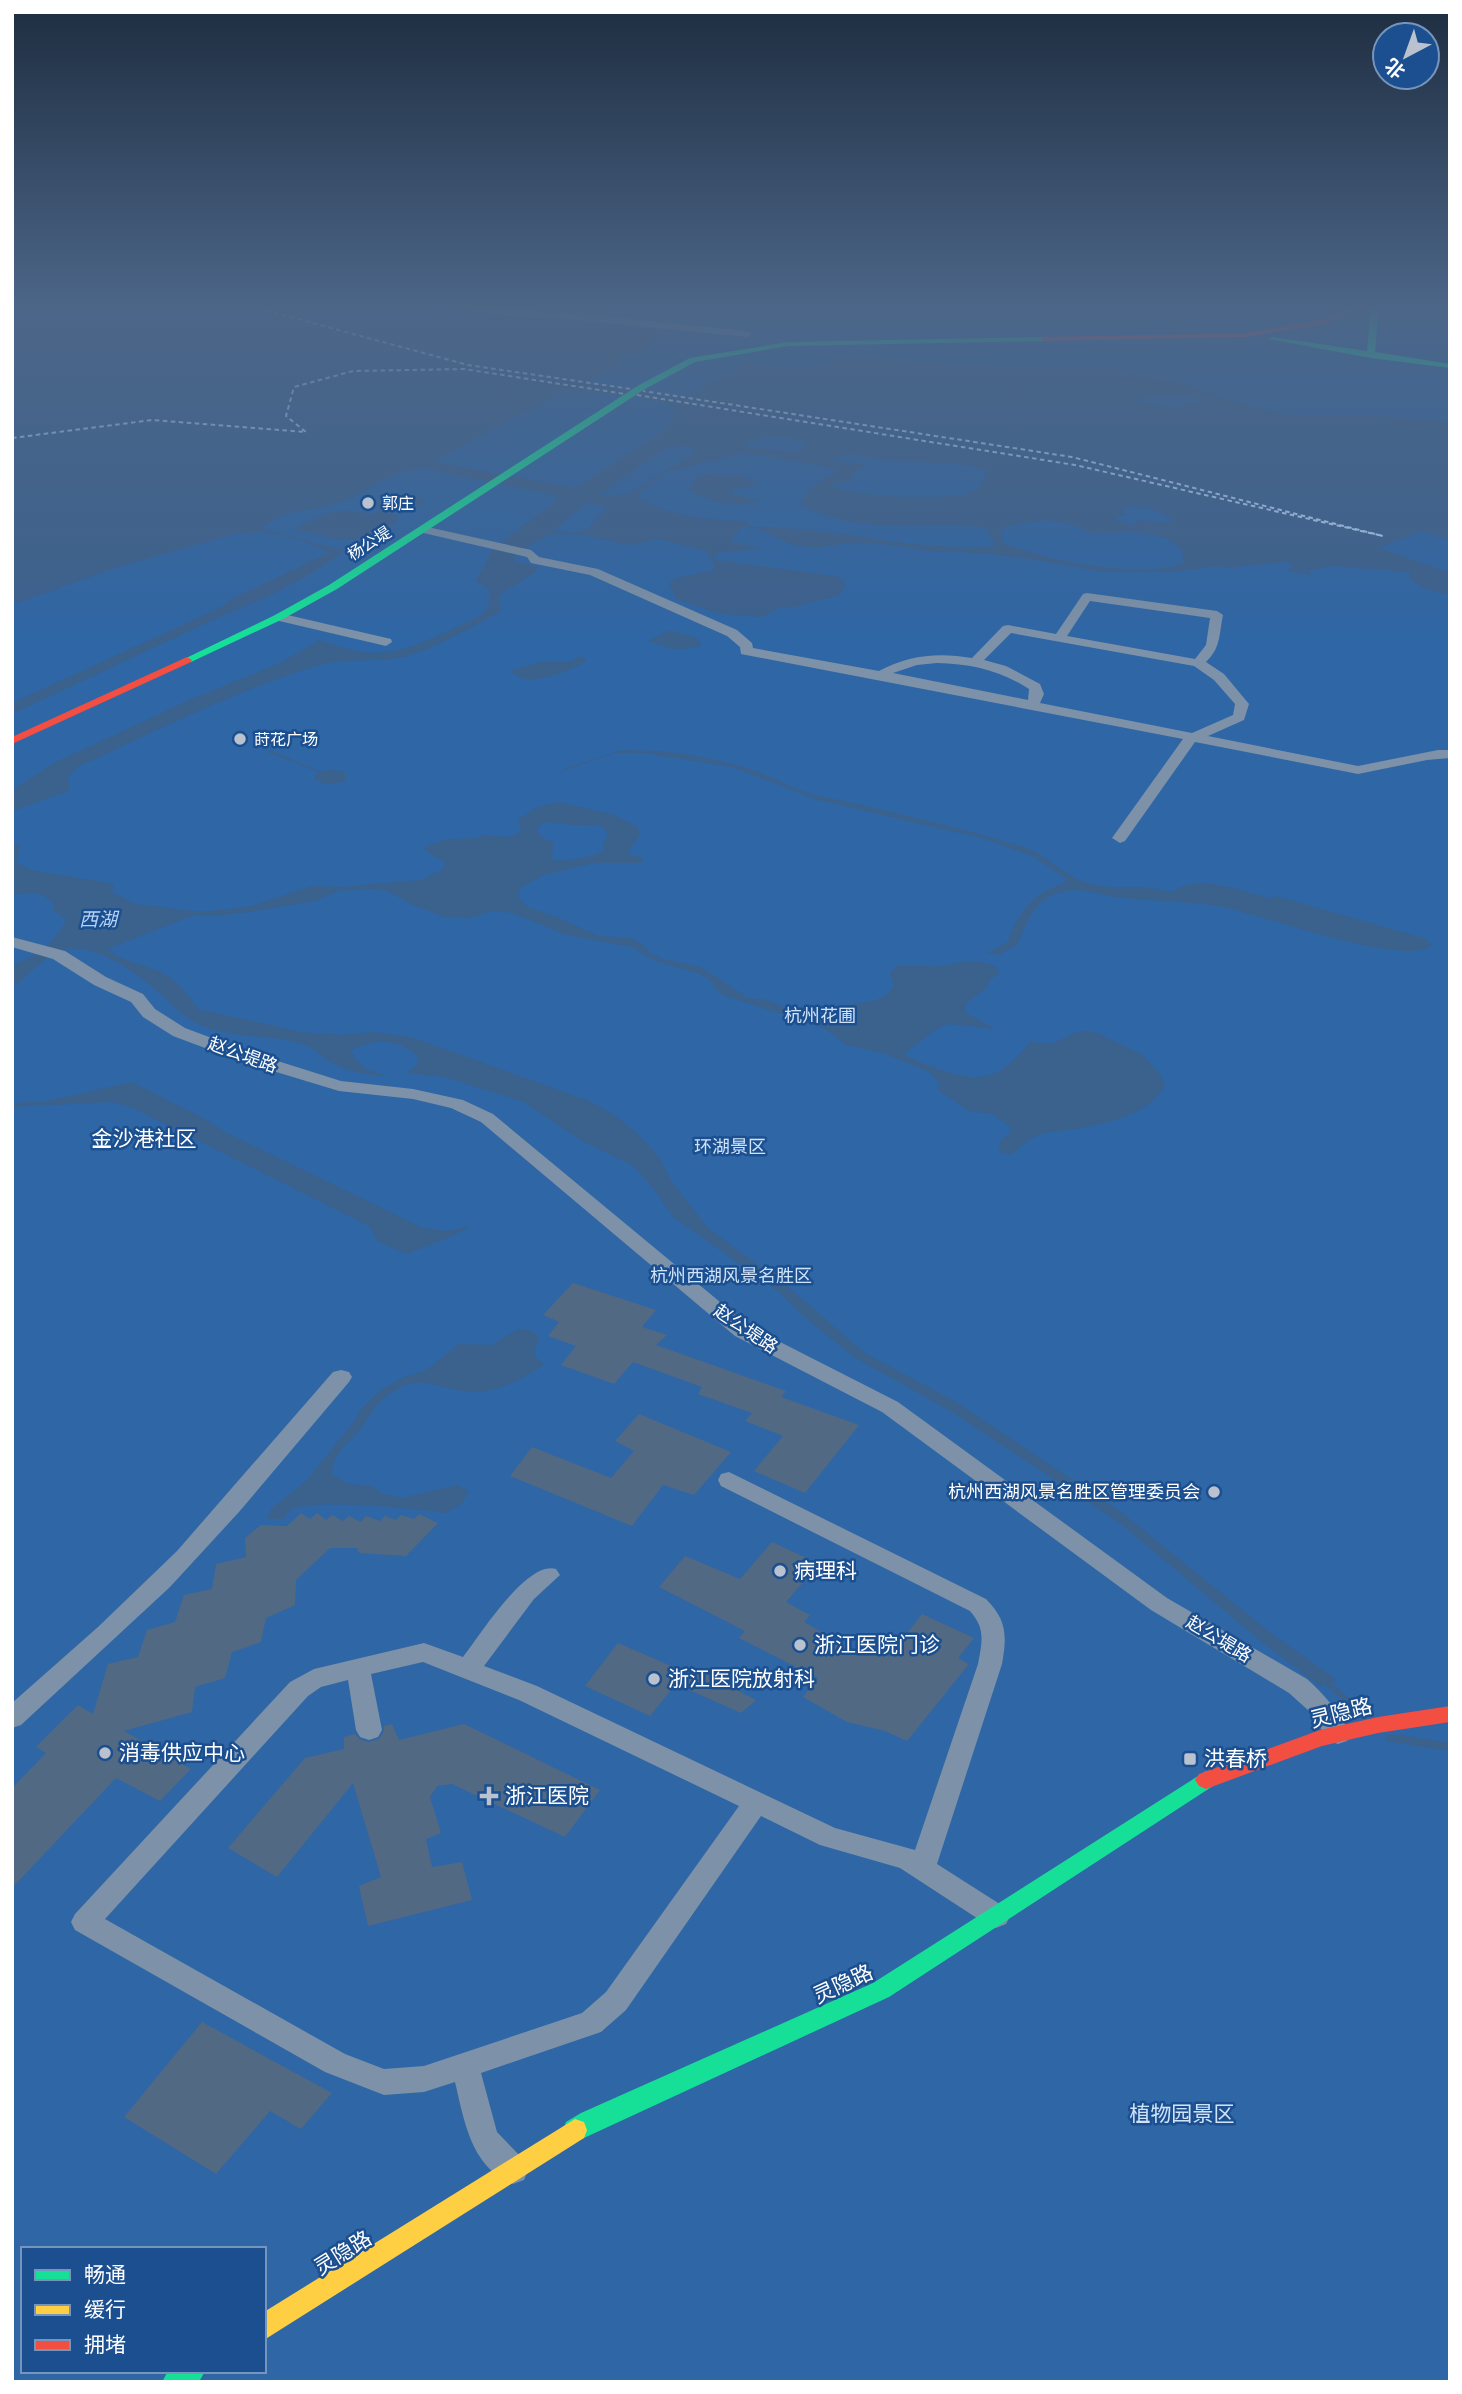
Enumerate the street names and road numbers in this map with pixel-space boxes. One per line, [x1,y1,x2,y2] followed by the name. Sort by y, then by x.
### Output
[343,522,394,564] street label: 杨公堤
[206,1031,281,1077] street label: 赵公堤路
[711,1299,783,1357] street label: 赵公堤路
[1183,1610,1256,1666] street label: 赵公堤路
[1307,1692,1374,1731] street label: 灵隐路
[809,1958,876,2007] street label: 灵隐路
[309,2224,376,2279] street label: 灵隐路

